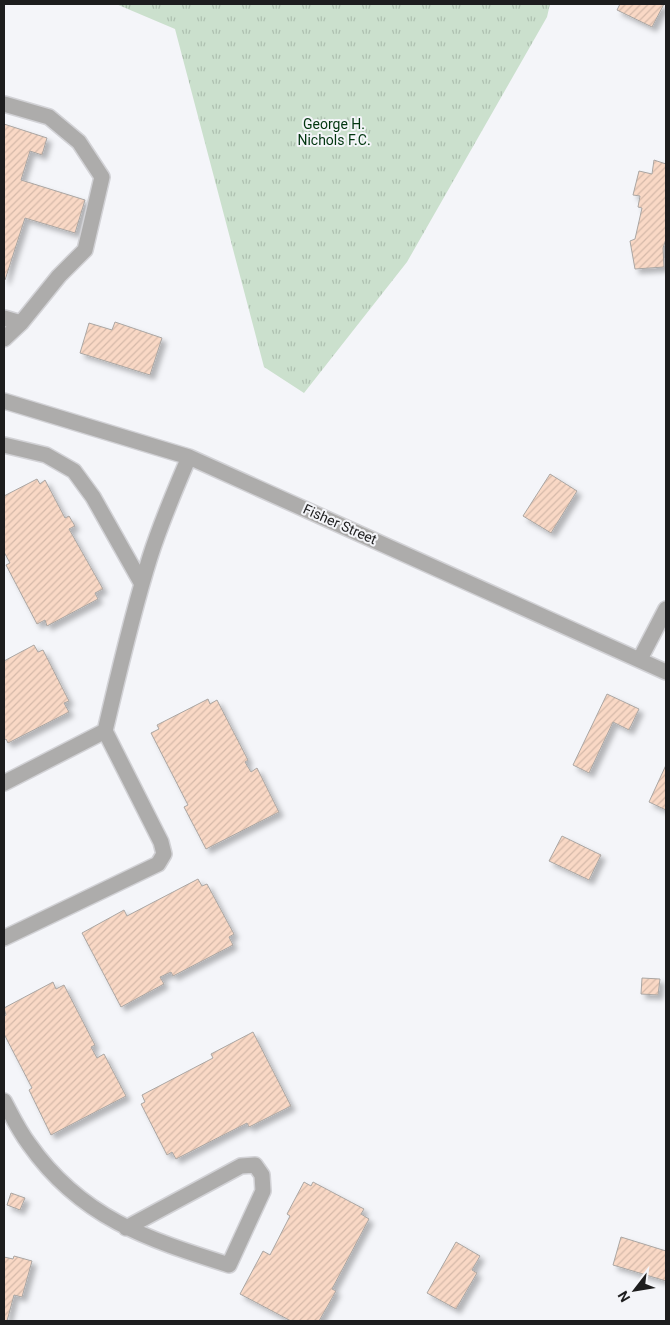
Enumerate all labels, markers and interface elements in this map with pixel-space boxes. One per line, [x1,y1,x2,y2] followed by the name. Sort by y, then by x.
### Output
[297,116,371,148] park label: George H. Nichols F.C.
[301,501,380,547] street label: Fisher Street
[610,1265,660,1315] north arrow
[614,1288,633,1305] text: N

